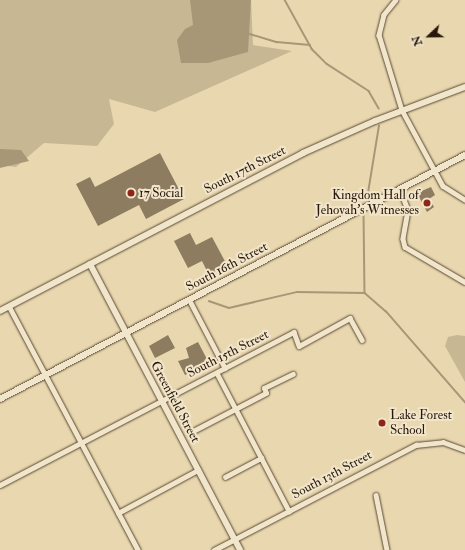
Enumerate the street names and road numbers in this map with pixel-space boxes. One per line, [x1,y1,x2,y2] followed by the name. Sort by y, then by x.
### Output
[202,143,288,197] street label: South 17th Street
[184,239,270,295] street label: South 16th Street
[185,327,271,381] street label: South 15th Street
[147,359,203,445] street label: Greenfield Street
[289,447,375,503] street label: South 13th Street

